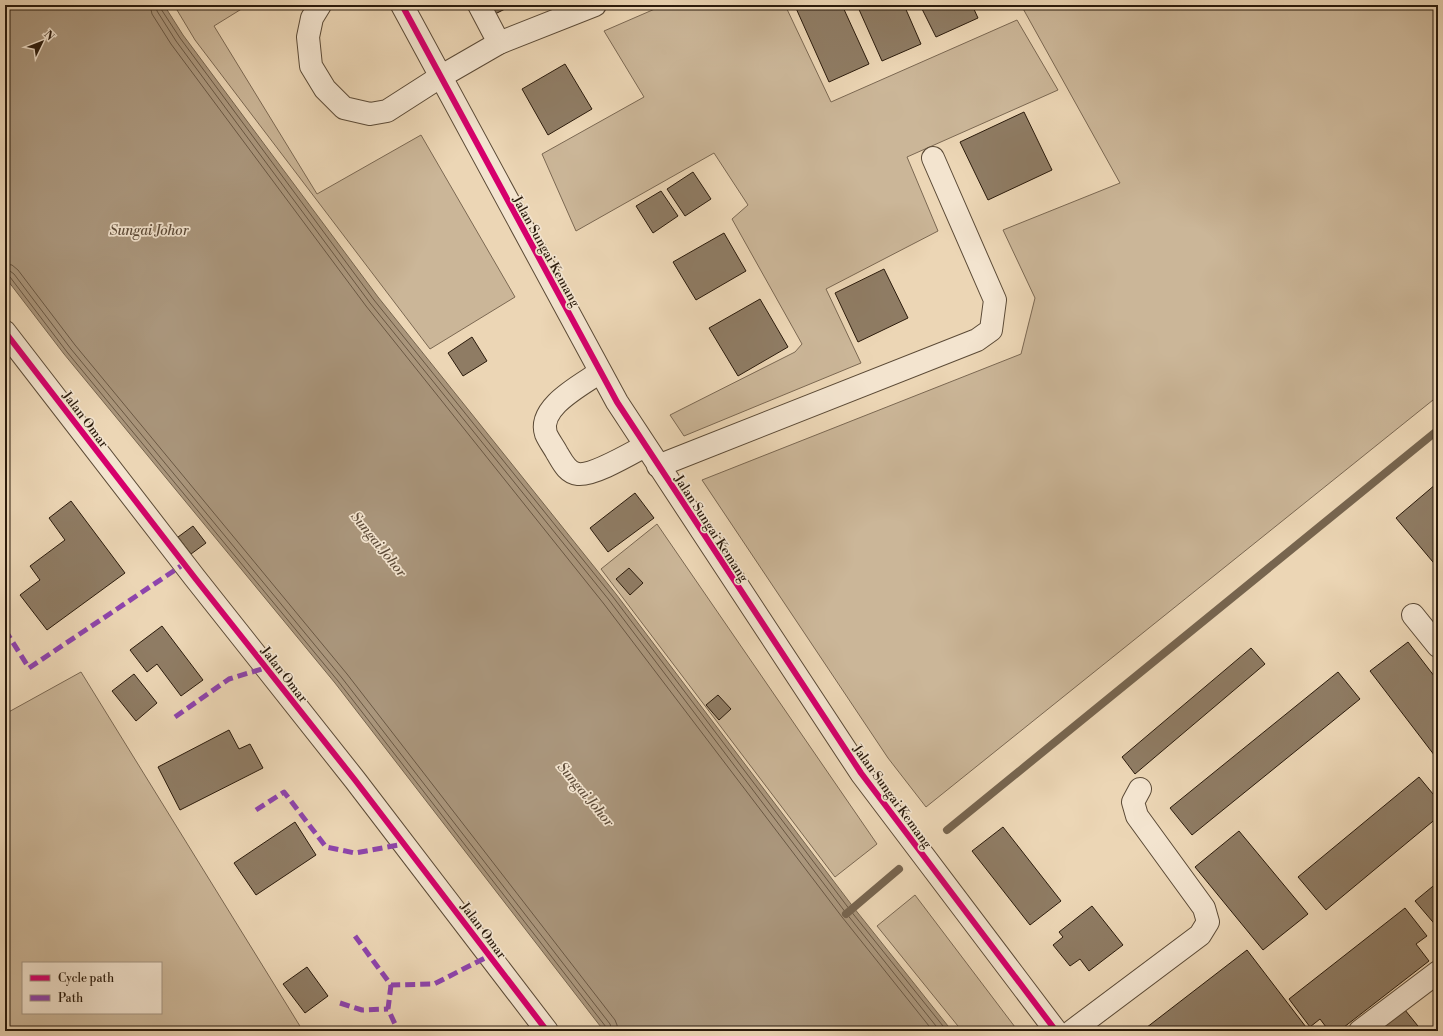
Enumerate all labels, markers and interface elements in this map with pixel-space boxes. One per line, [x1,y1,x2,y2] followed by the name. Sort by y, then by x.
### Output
[22,22,62,62] north arrow
[40,28,57,44] text: N
[509,192,583,310] street label: Jalan Sungai Kemang
[109,222,190,240] water label: Sungai Johor
[58,387,112,451] street label: Jalan Omar
[670,471,752,585] street label: Jalan Sungai Kemang
[346,508,411,582] water label: Sungai Johor
[257,643,311,706] street label: Jalan Omar
[849,741,935,852] street label: Jalan Sungai Kemang
[553,759,618,832] water label: Sungai Johor
[456,898,510,962] street label: Jalan Omar
[22,962,162,1014] legend
[58,971,114,986] text: Cycle path
[58,991,83,1006] text: Path

